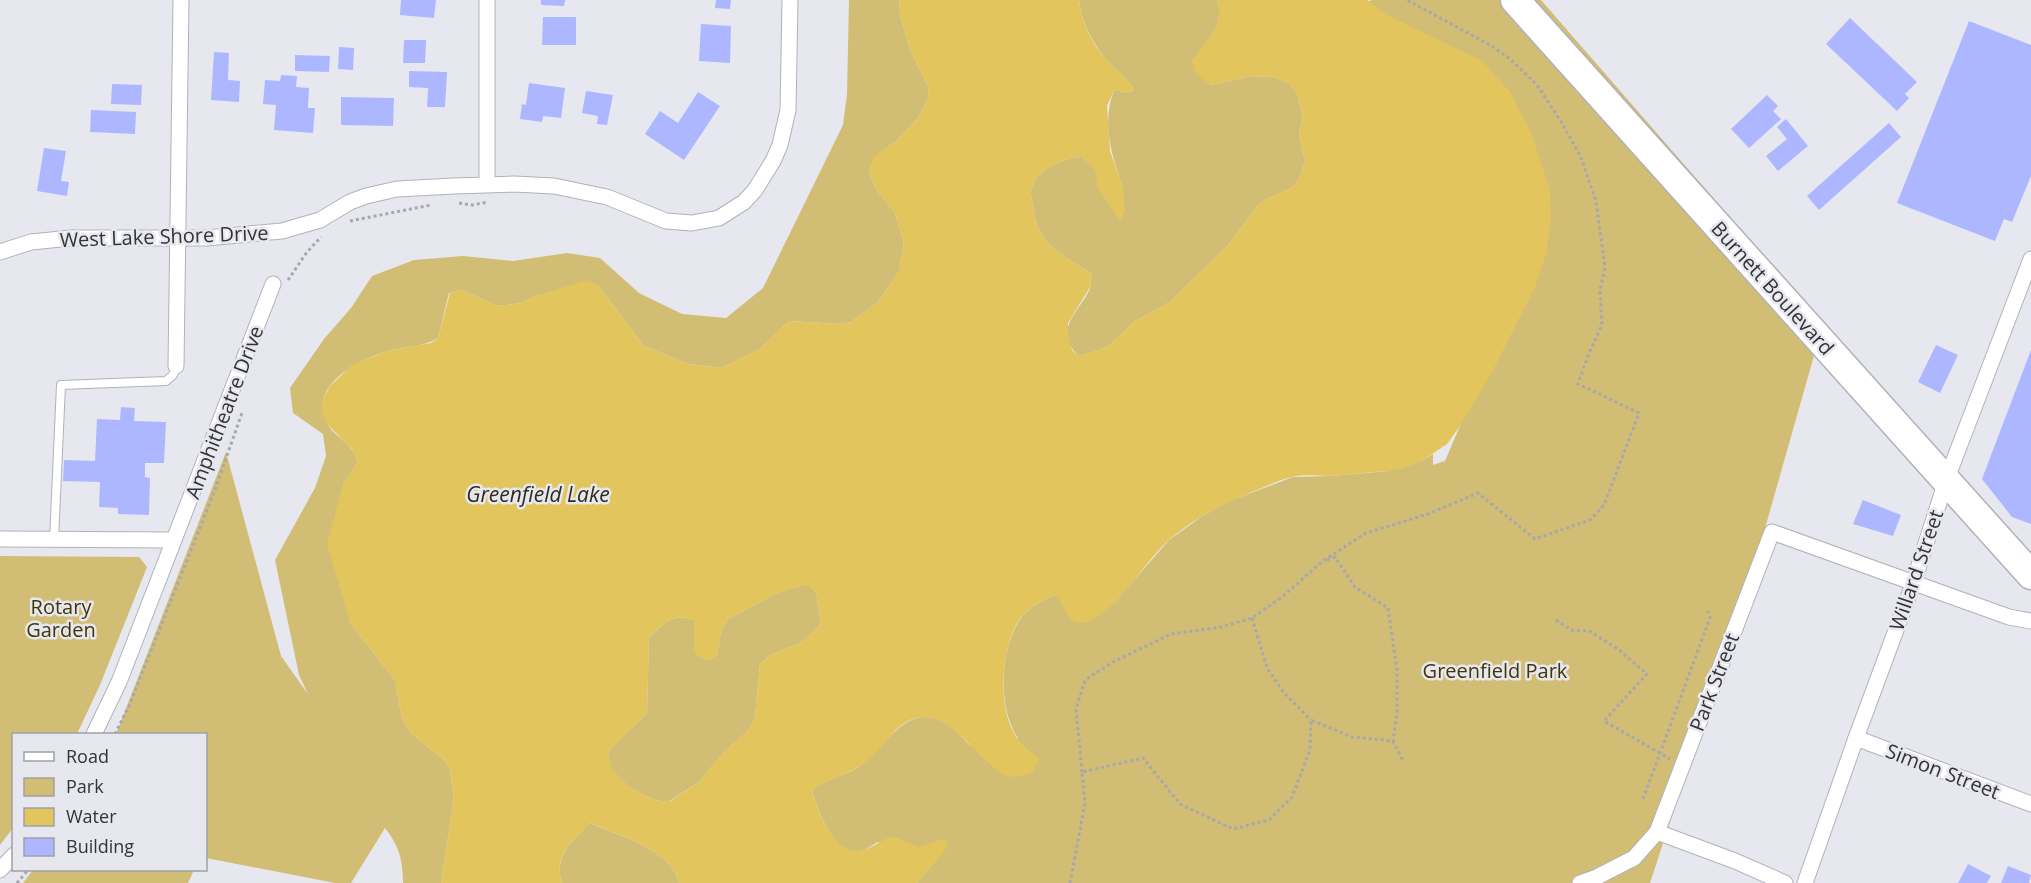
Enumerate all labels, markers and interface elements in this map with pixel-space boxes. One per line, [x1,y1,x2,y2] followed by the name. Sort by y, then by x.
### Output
[1706,215,1840,361] street label: Burnett Boulevard
[59,219,269,253] street label: West Lake Shore Drive
[179,322,269,502] street label: Amphitheatre Drive
[466,480,610,508] water label: Greenfield Lake
[1883,506,1949,634] street label: Willard Street
[26,593,96,643] park label: Rotary Garden
[1683,629,1745,735] street label: Park Street
[1423,657,1568,684] park label: Greenfield Park
[12,733,207,871] legend
[1882,737,2004,805] street label: Simon Street
[66,744,109,768] text: Road
[66,774,104,798] text: Park
[66,804,117,828] text: Water
[66,834,134,858] text: Building

